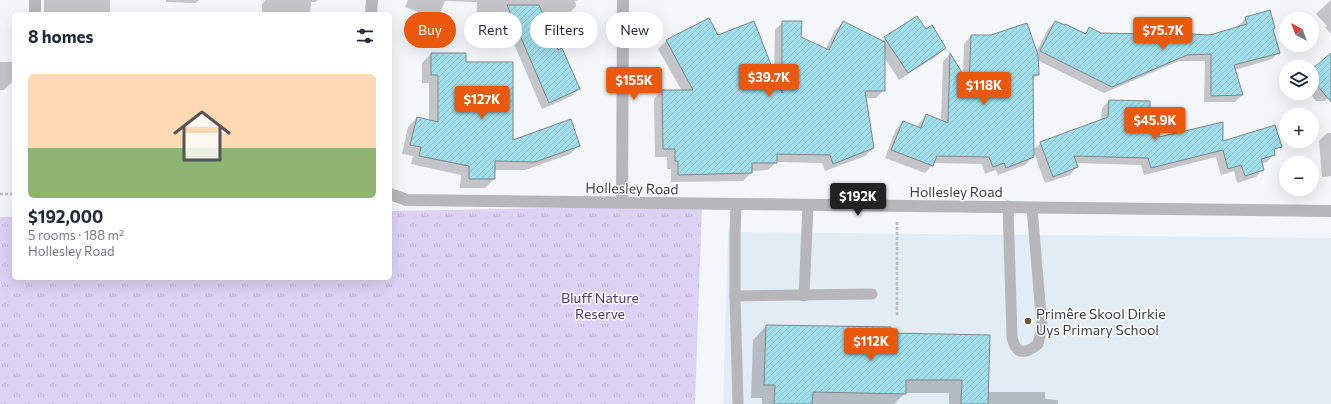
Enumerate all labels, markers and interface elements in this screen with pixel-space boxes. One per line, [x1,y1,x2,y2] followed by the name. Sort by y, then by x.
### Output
[404,12,456,48] chip: Buy
[464,12,522,48] chip: Rent
[530,12,598,48] chip: Filters
[606,12,663,48] chip: New
[1279,12,1319,52] north arrow
[1279,12,1319,196] map controls
[1130,17,1196,51] pin: $75.7K
[1142,22,1184,38] text: $75.7K
[354,25,376,47] icon: filters
[28,26,93,47] text: 8 homes
[1279,60,1319,100] button: layers
[736,64,802,98] pin: $39.7K
[606,67,662,101] pin: $155K
[748,69,790,85] text: $39.7K
[615,72,653,88] text: $155K
[956,72,1012,106] pin: $118K
[966,77,1002,93] text: $118K
[454,86,510,120] pin: $127K
[464,91,500,107] text: $127K
[166,100,238,172] icon: home
[1122,107,1188,141] pin: $45.9K
[1279,108,1319,148] button: +
[1133,112,1177,128] text: $45.9K
[1279,156,1319,196] button: −
[585,179,679,197] street label: Hollesley Road
[830,183,886,217] pin: $192K
[909,183,1003,200] street label: Hollesley Road
[839,188,877,204] text: $192K
[28,206,103,227] text: $192,000
[28,227,124,243] text: 5 rooms · 188 m²
[28,243,114,259] text: Hollesley Road
[561,289,639,322] park label: Bluff Nature Reserve
[1036,305,1166,338] place label: Primêre Skool Dirkie Uys Primary School
[1023,316,1033,326] marker: Primêre Skool Dirkie Uys Primary School
[843,328,899,362] pin: $112K
[853,333,889,349] text: $112K

